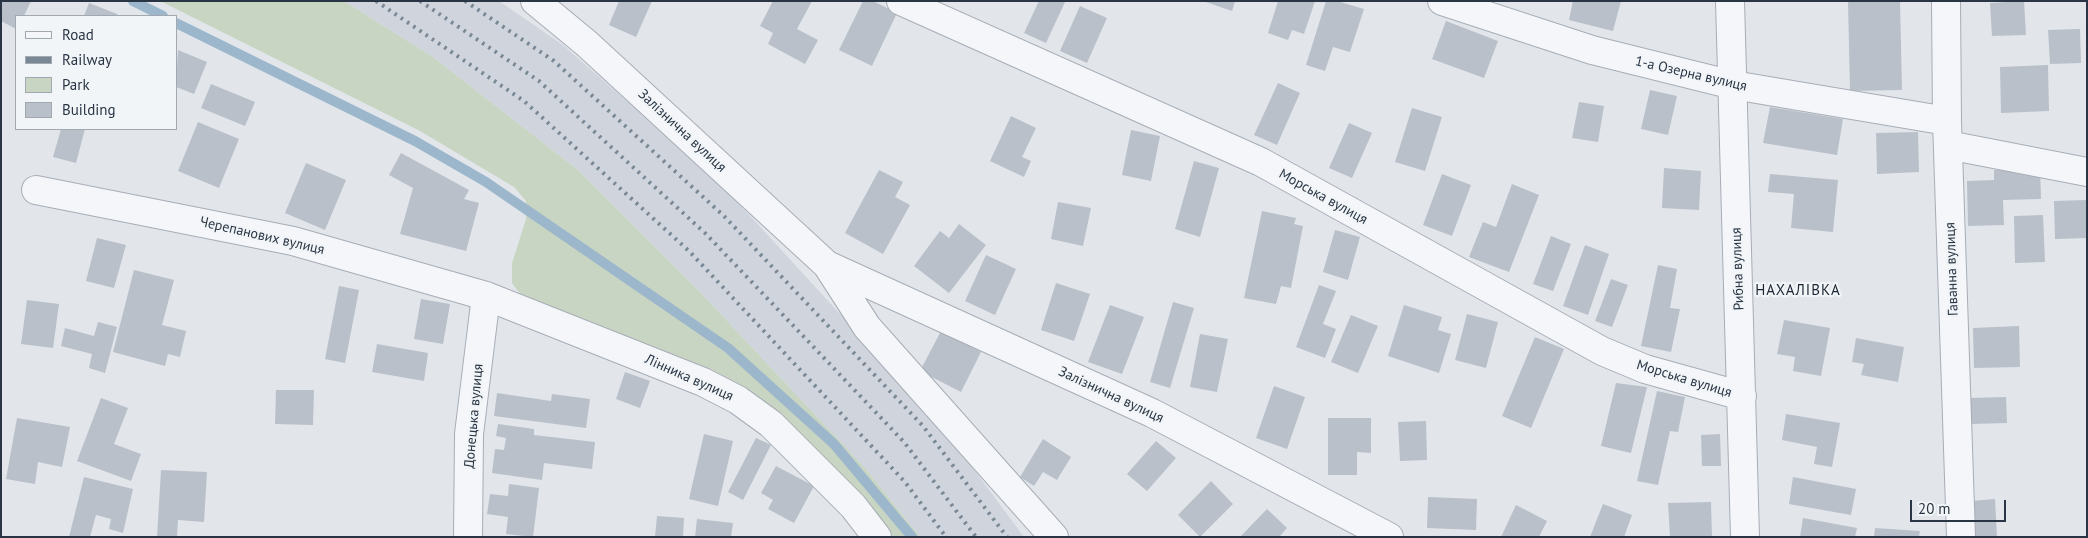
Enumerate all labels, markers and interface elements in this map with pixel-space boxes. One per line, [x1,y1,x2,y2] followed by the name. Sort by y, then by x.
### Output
[15,15,178,130] legend
[62,25,94,44] text: Road
[62,50,112,69] text: Railway
[1633,53,1749,95] street label: 1-а Озерна вулиця
[62,75,90,94] text: Park
[635,86,729,176] street label: Залізнична вулиця
[62,100,116,119] text: Building
[1276,166,1370,228] street label: Морська вулиця
[198,213,326,259] street label: Черепанових вулиця
[1942,222,1962,316] street label: Гаванна вулиця
[1728,227,1748,311] street label: Рибна вулиця
[1754,282,1842,300] district label: НАХАЛІВКА
[642,351,736,405] street label: Лінника вулиця
[1634,357,1734,401] street label: Морська вулиця
[461,363,487,469] street label: Донецька вулиця
[1056,363,1166,427] street label: Залізнична вулиця
[1913,490,2009,522] scale bar
[1918,499,1951,518] text: 20 m

